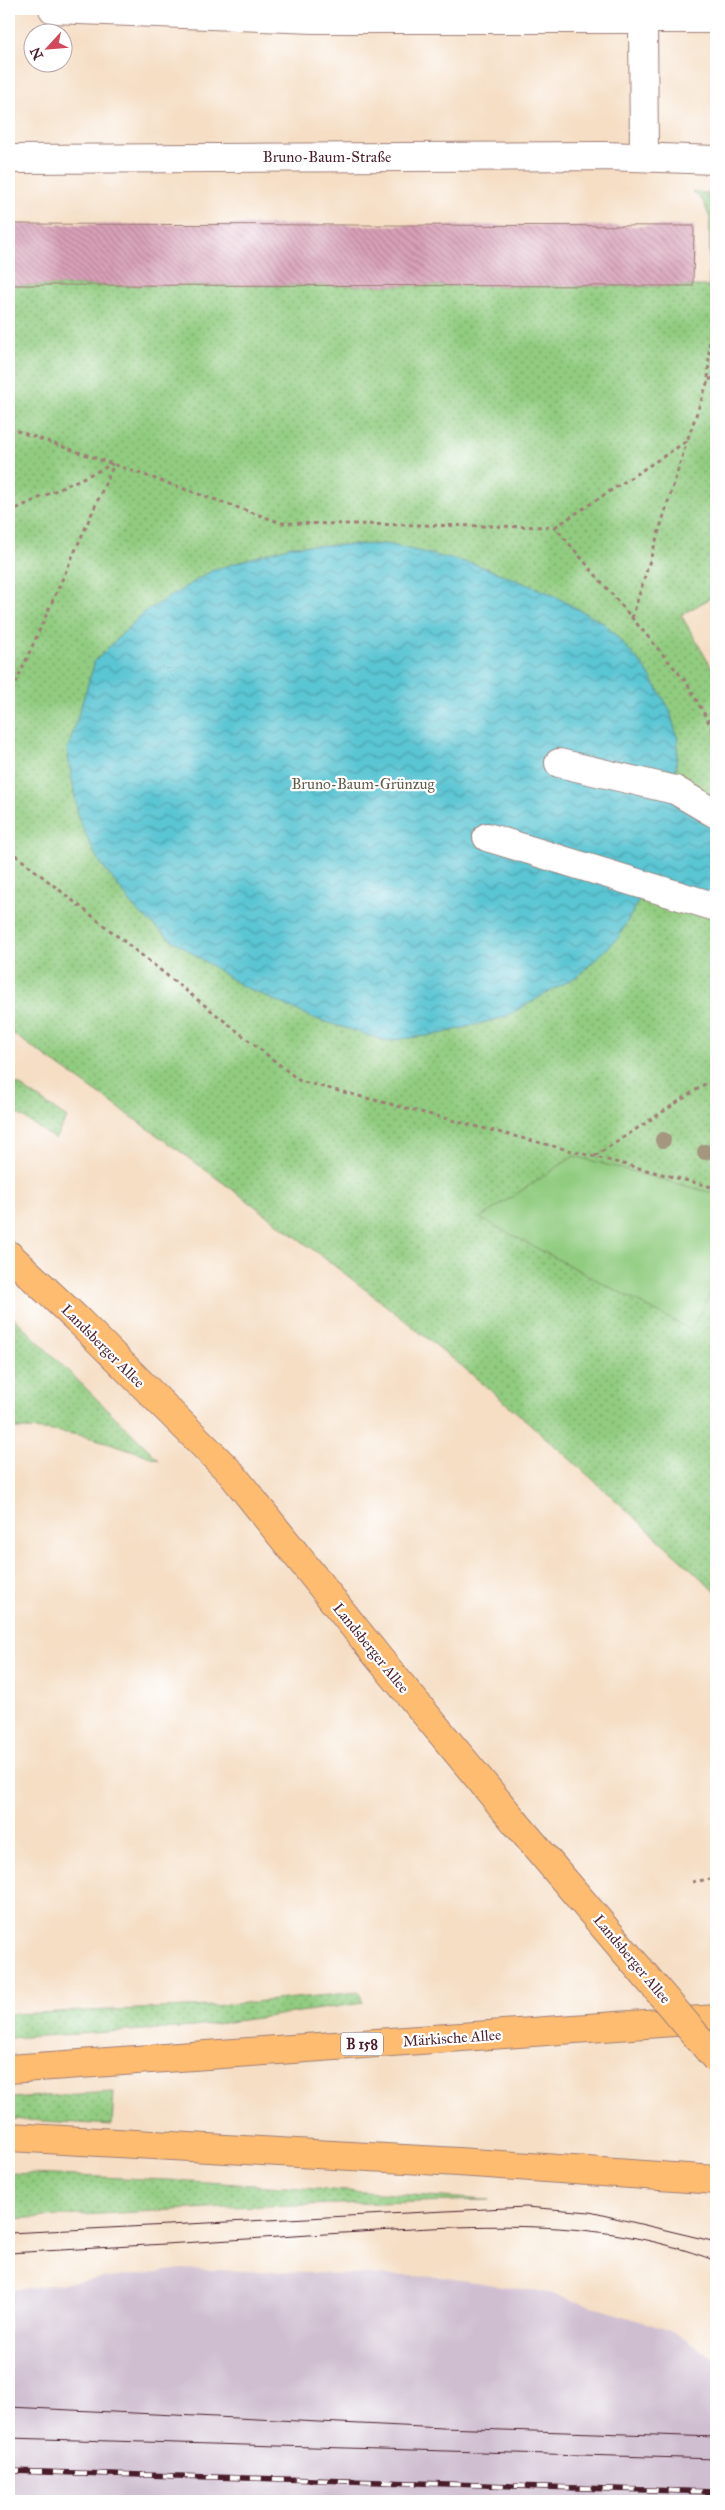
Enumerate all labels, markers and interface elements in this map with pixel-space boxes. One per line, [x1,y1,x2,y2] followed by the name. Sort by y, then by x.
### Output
[22,22,72,72] north arrow
[26,44,47,63] text: N
[263,148,391,166] street label: Bruno-Baum-Straße
[291,775,436,793] park label: Bruno-Baum-Grünzug
[58,1301,148,1391] street label: Landsberger Allee
[329,1599,413,1697] street label: Landsberger Allee
[590,1911,674,2007] street label: Landsberger Allee
[402,2026,502,2050] street label: Märkische Allee
[341,2032,383,2056] road number: B 158

